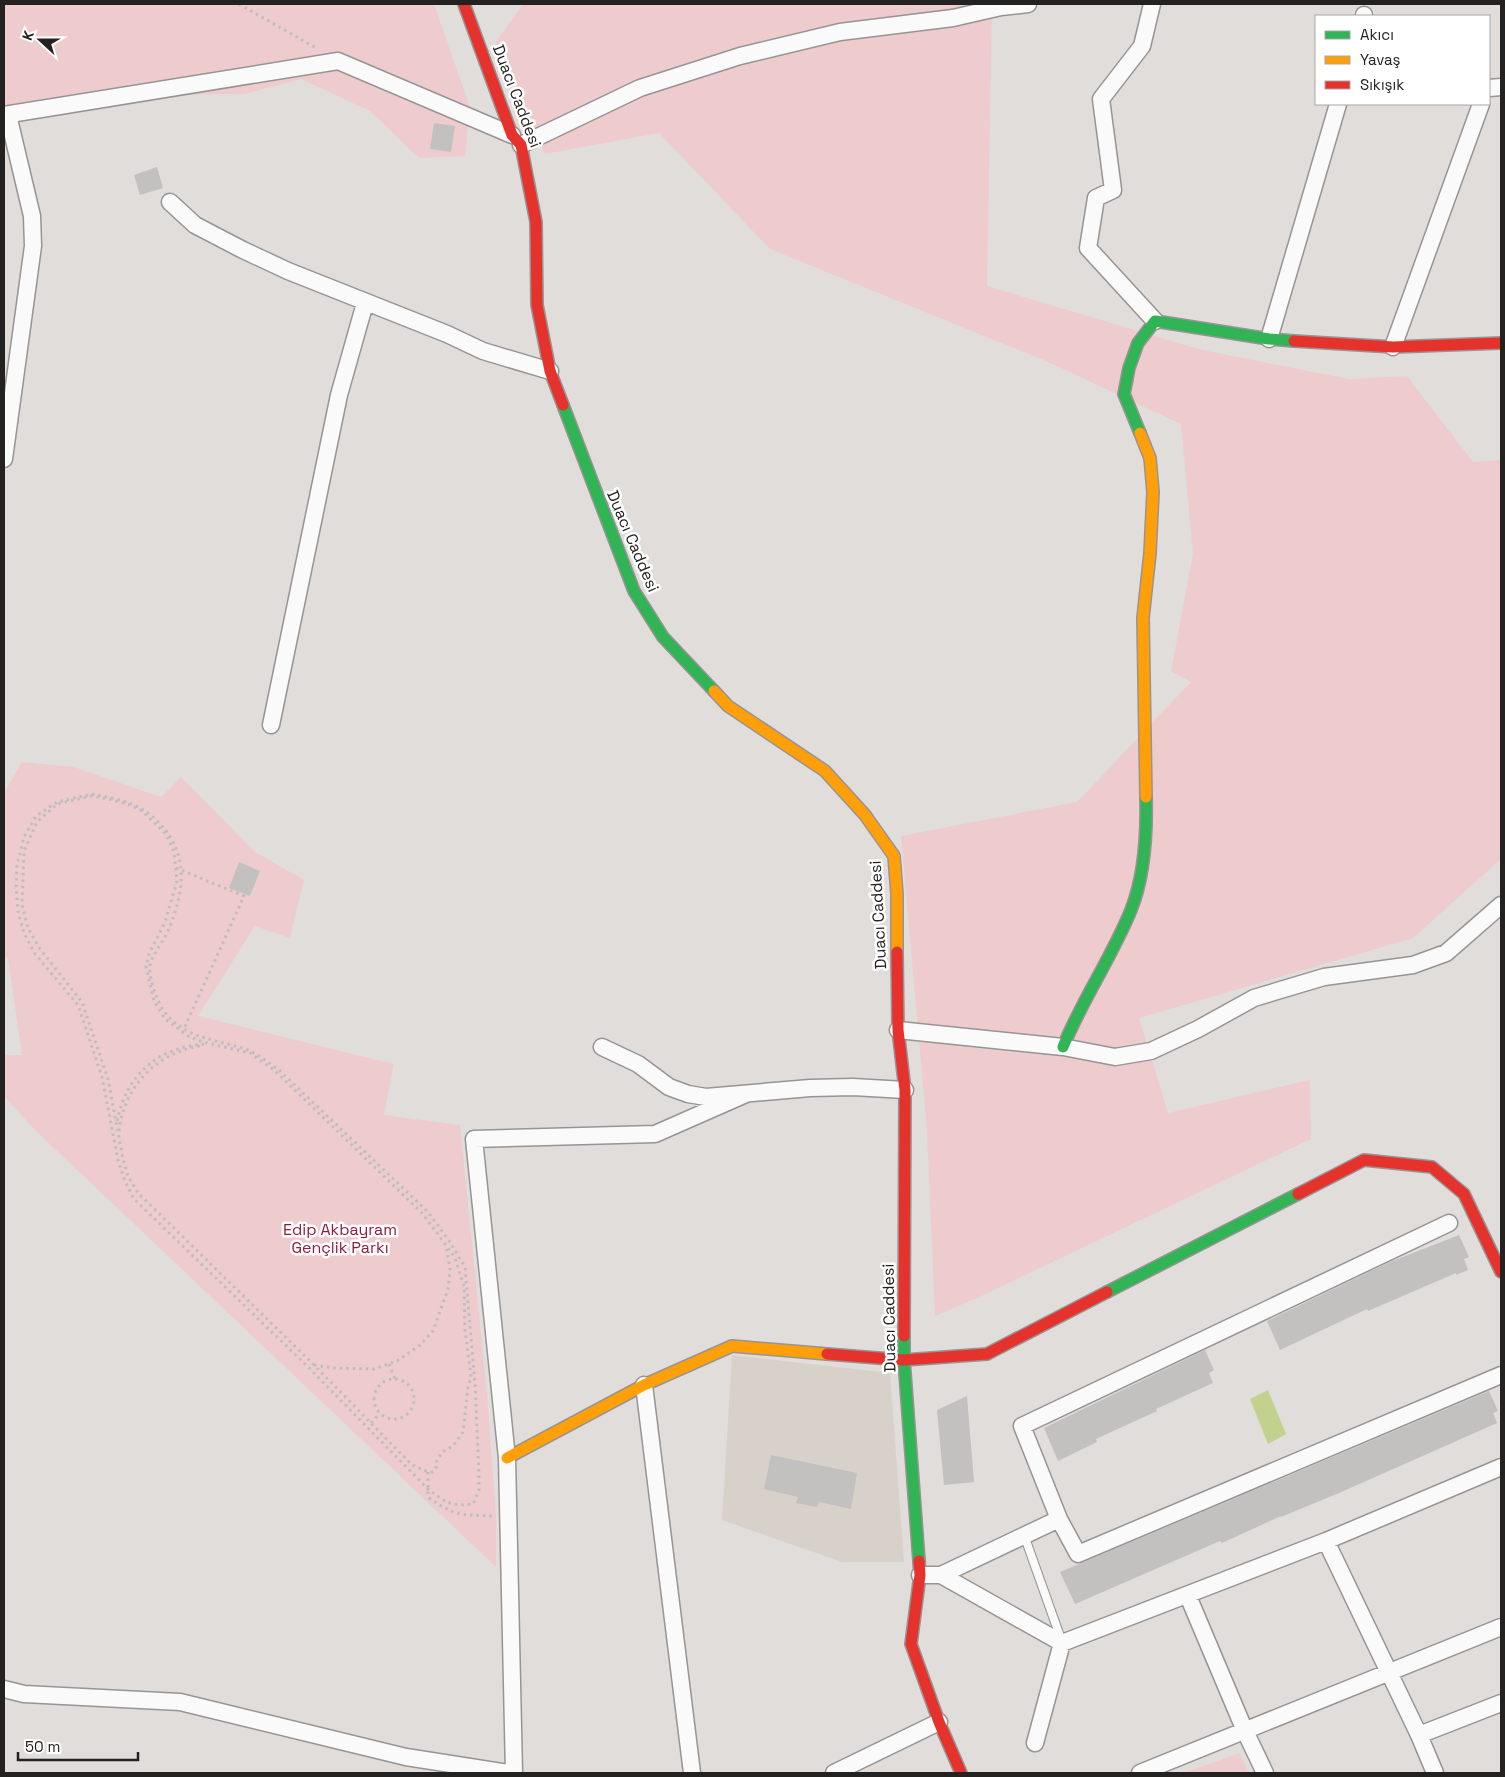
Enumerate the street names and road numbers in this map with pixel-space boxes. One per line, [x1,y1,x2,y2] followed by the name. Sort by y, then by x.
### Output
[488,42,546,150] street label: Duacı Caddesi
[602,487,664,595] street label: Duacı Caddesi
[865,860,891,970] street label: Duacı Caddesi
[878,1263,900,1373] street label: Duacı Caddesi

